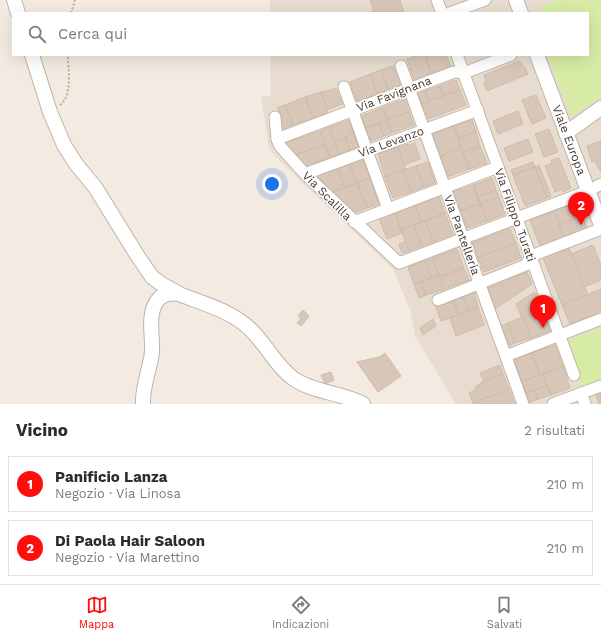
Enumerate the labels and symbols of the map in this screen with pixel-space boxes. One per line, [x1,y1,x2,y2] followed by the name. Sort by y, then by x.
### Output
[355,73,434,115] street label: Via Favignana
[550,103,589,177] street label: Viale Europa
[356,124,426,160] street label: Via Levanzo
[492,166,538,264] street label: Via Filippo Turati
[300,169,355,224] street label: Via Scalilla
[262,174,282,194] your location
[568,192,594,225] pin: 2
[441,193,483,277] street label: Via Pantelleria
[530,295,556,328] pin: 1

